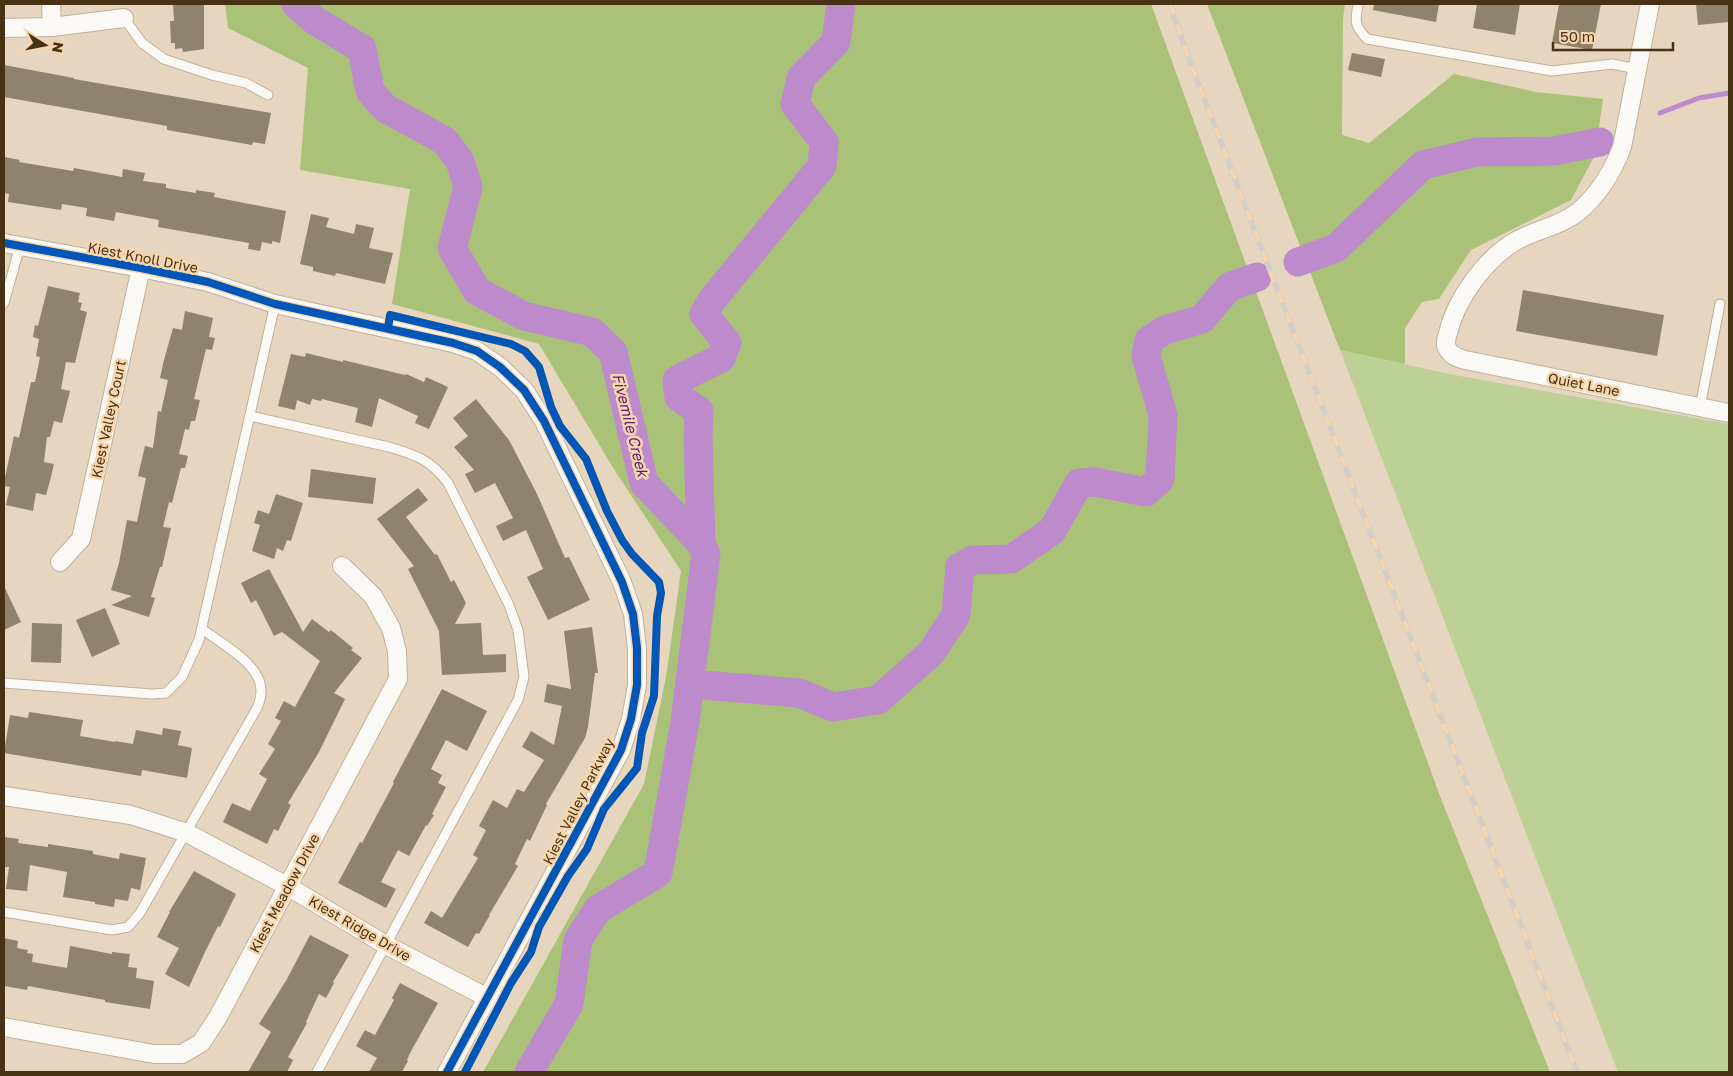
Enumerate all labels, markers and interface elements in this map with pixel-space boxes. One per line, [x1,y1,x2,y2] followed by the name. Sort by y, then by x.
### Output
[20,20,70,70] north arrow
[1553,20,1673,52] scale bar
[1560,27,1595,45] text: 50 m
[49,41,68,54] text: N
[86,238,200,276] street label: Kiest Knoll Drive
[87,358,129,480] street label: Kiest Valley Court
[1547,369,1621,399] street label: Quiet Lane
[609,371,653,480] water label: Fivemile Creek
[539,735,617,867] street label: Kiest Valley Parkway
[245,831,323,955] street label: Kiest Meadow Drive
[306,892,414,964] street label: Kiest Ridge Drive

